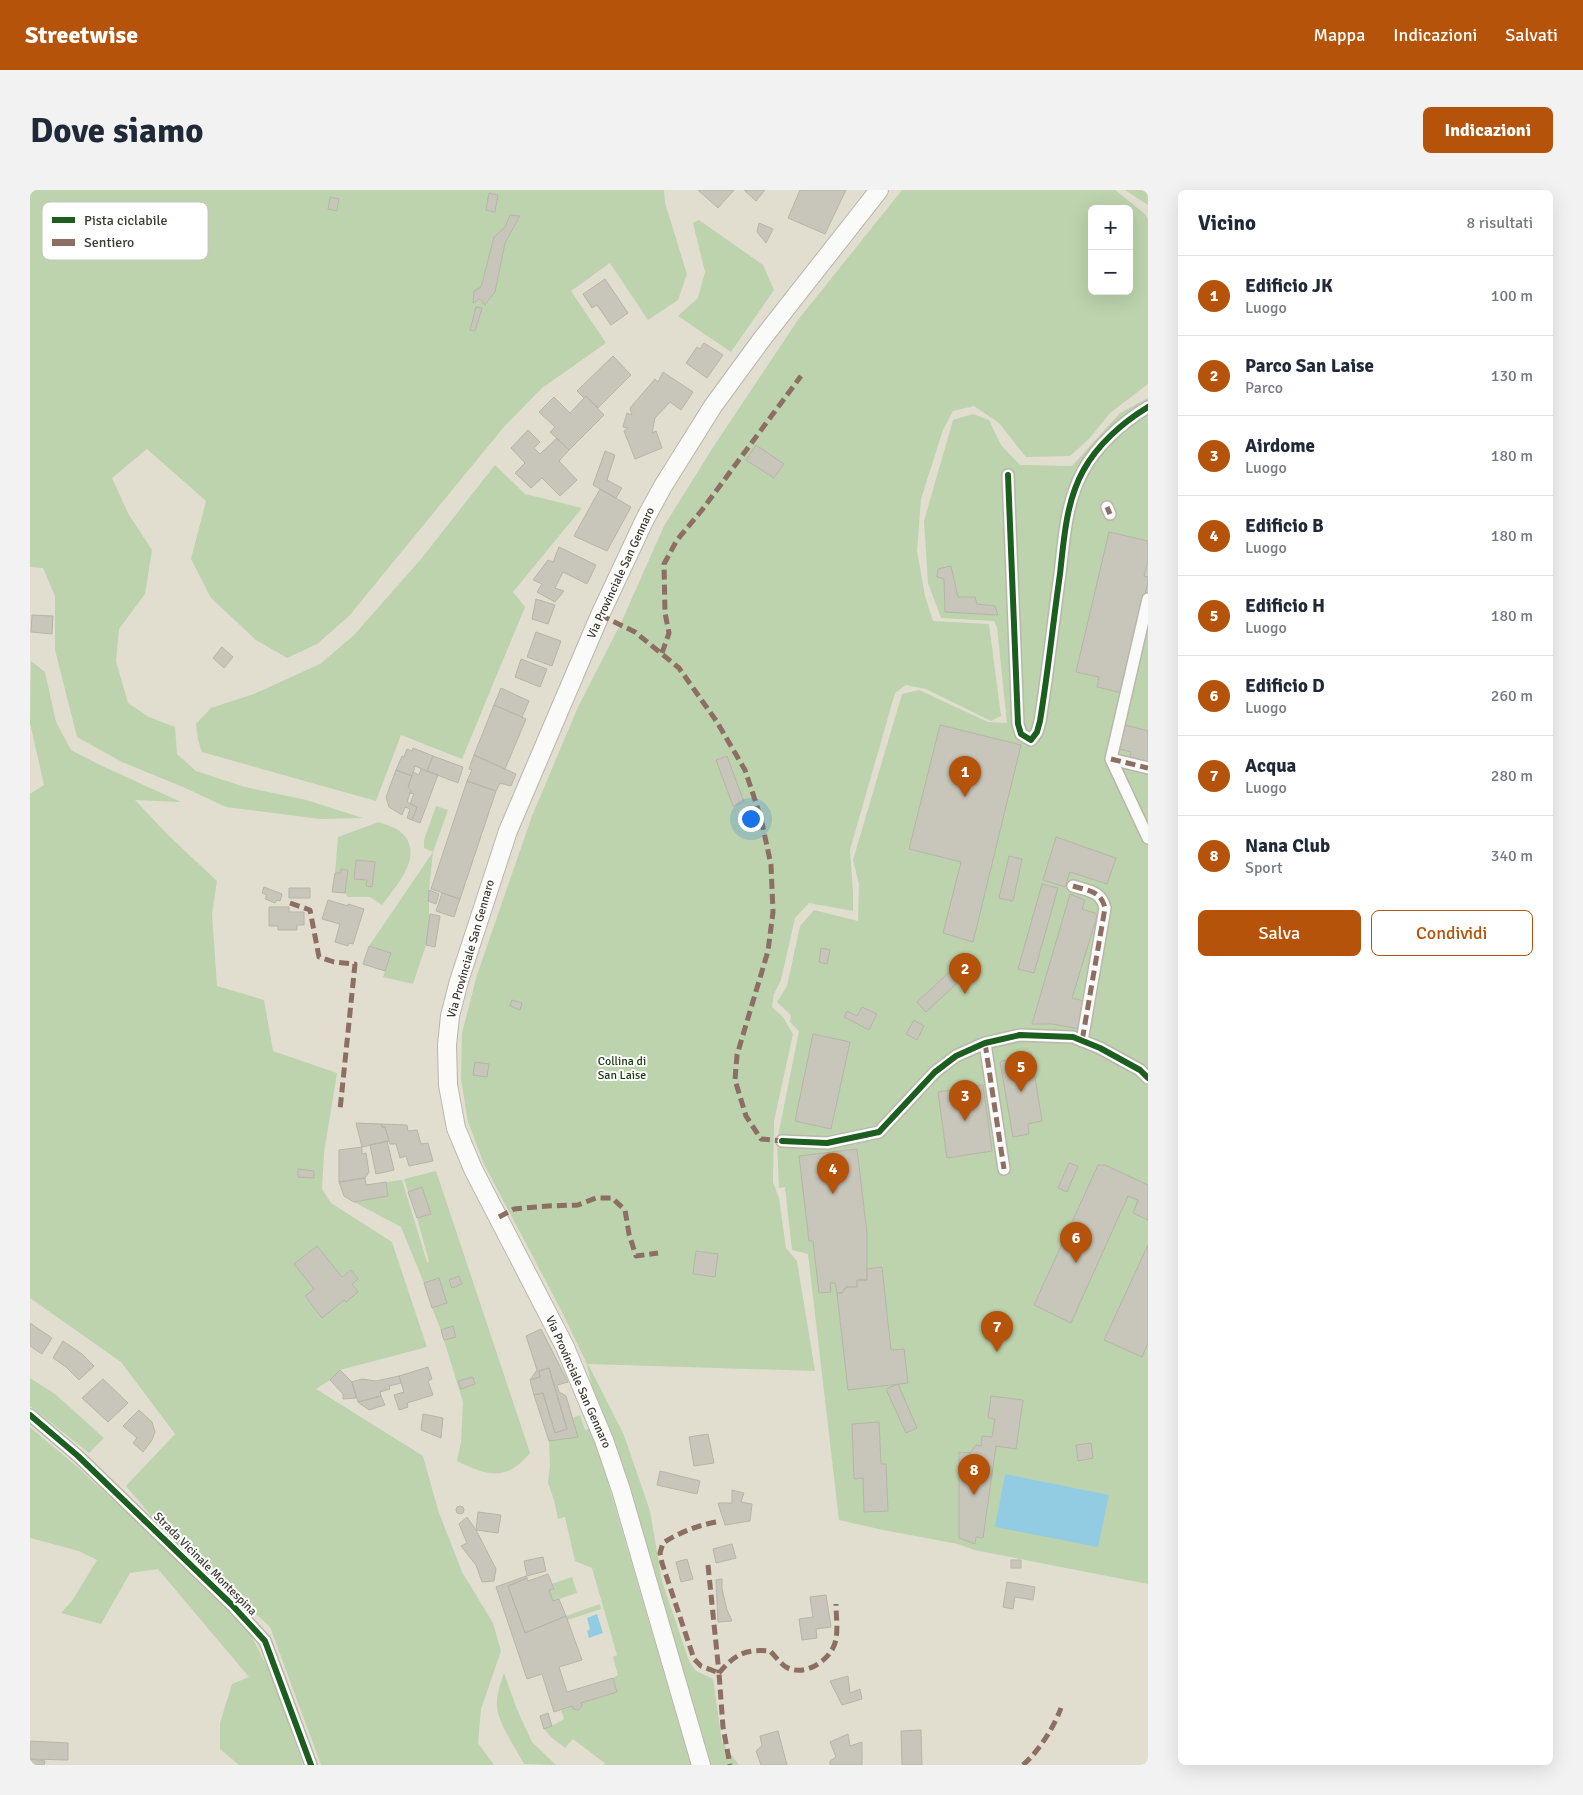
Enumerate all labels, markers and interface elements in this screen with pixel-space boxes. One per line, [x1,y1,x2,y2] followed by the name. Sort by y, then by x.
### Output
[25,20,138,50] text: Streetwise
[1313,24,1365,46] text: Mappa
[1393,24,1477,46] text: Indicazioni
[1505,24,1558,46] text: Salvati
[1423,107,1553,153] button: Indicazioni
[30,109,204,152] text: Dove siamo
[42,202,208,260] legend
[1088,205,1133,295] map controls
[1088,205,1133,250] button: +
[1198,210,1256,236] text: Vicino
[84,212,167,229] text: Pista ciclabile
[1467,213,1533,233] text: 8 risultati
[84,234,134,251] text: Sentiero
[1088,250,1133,295] button: −
[1245,274,1333,298] text: Edificio JK
[1210,286,1218,306] text: 1
[1491,286,1533,306] text: 100 m
[1245,298,1287,318] text: Luogo
[1245,354,1374,378] text: Parco San Laise
[1210,366,1218,386] text: 2
[1491,366,1533,386] text: 130 m
[1245,378,1283,398] text: Parco
[1245,434,1315,458] text: Airdome
[1210,446,1218,466] text: 3
[1491,446,1533,466] text: 180 m
[1245,458,1287,478] text: Luogo
[584,505,658,641] street label: Via Provinciale San Gennaro
[1245,514,1324,538] text: Edificio B
[1210,526,1218,546] text: 4
[1491,526,1533,546] text: 180 m
[1245,538,1287,558] text: Luogo
[1245,594,1325,618] text: Edificio H
[1210,606,1218,626] text: 5
[1491,606,1533,626] text: 180 m
[1245,618,1287,638] text: Luogo
[1245,674,1325,698] text: Edificio D
[1210,686,1218,706] text: 6
[1491,686,1533,706] text: 260 m
[1245,698,1287,718] text: Luogo
[1245,754,1296,778] text: Acqua
[949,756,981,797] pin: 1
[1210,766,1218,786] text: 7
[1491,766,1533,786] text: 280 m
[1245,778,1287,798] text: Luogo
[738,806,764,832] your location
[1245,834,1330,858] text: Nana Club
[1210,846,1218,866] text: 8
[1491,846,1533,866] text: 340 m
[1245,858,1283,878] text: Sport
[444,878,498,1020] street label: Via Provinciale San Gennaro
[1198,910,1361,956] button: Salva
[1371,910,1533,956] button: Condividi
[949,953,981,994] pin: 2
[1005,1051,1037,1092] pin: 5
[598,1054,646,1083] park label: Collina di San Laise
[949,1080,981,1121] pin: 3
[817,1153,849,1194] pin: 4
[1060,1222,1092,1263] pin: 6
[981,1311,1013,1352] pin: 7
[542,1313,614,1451] street label: Via Provinciale San Gennaro
[958,1454,990,1495] pin: 8
[150,1509,260,1619] street label: Strada Vicinale Montespina

